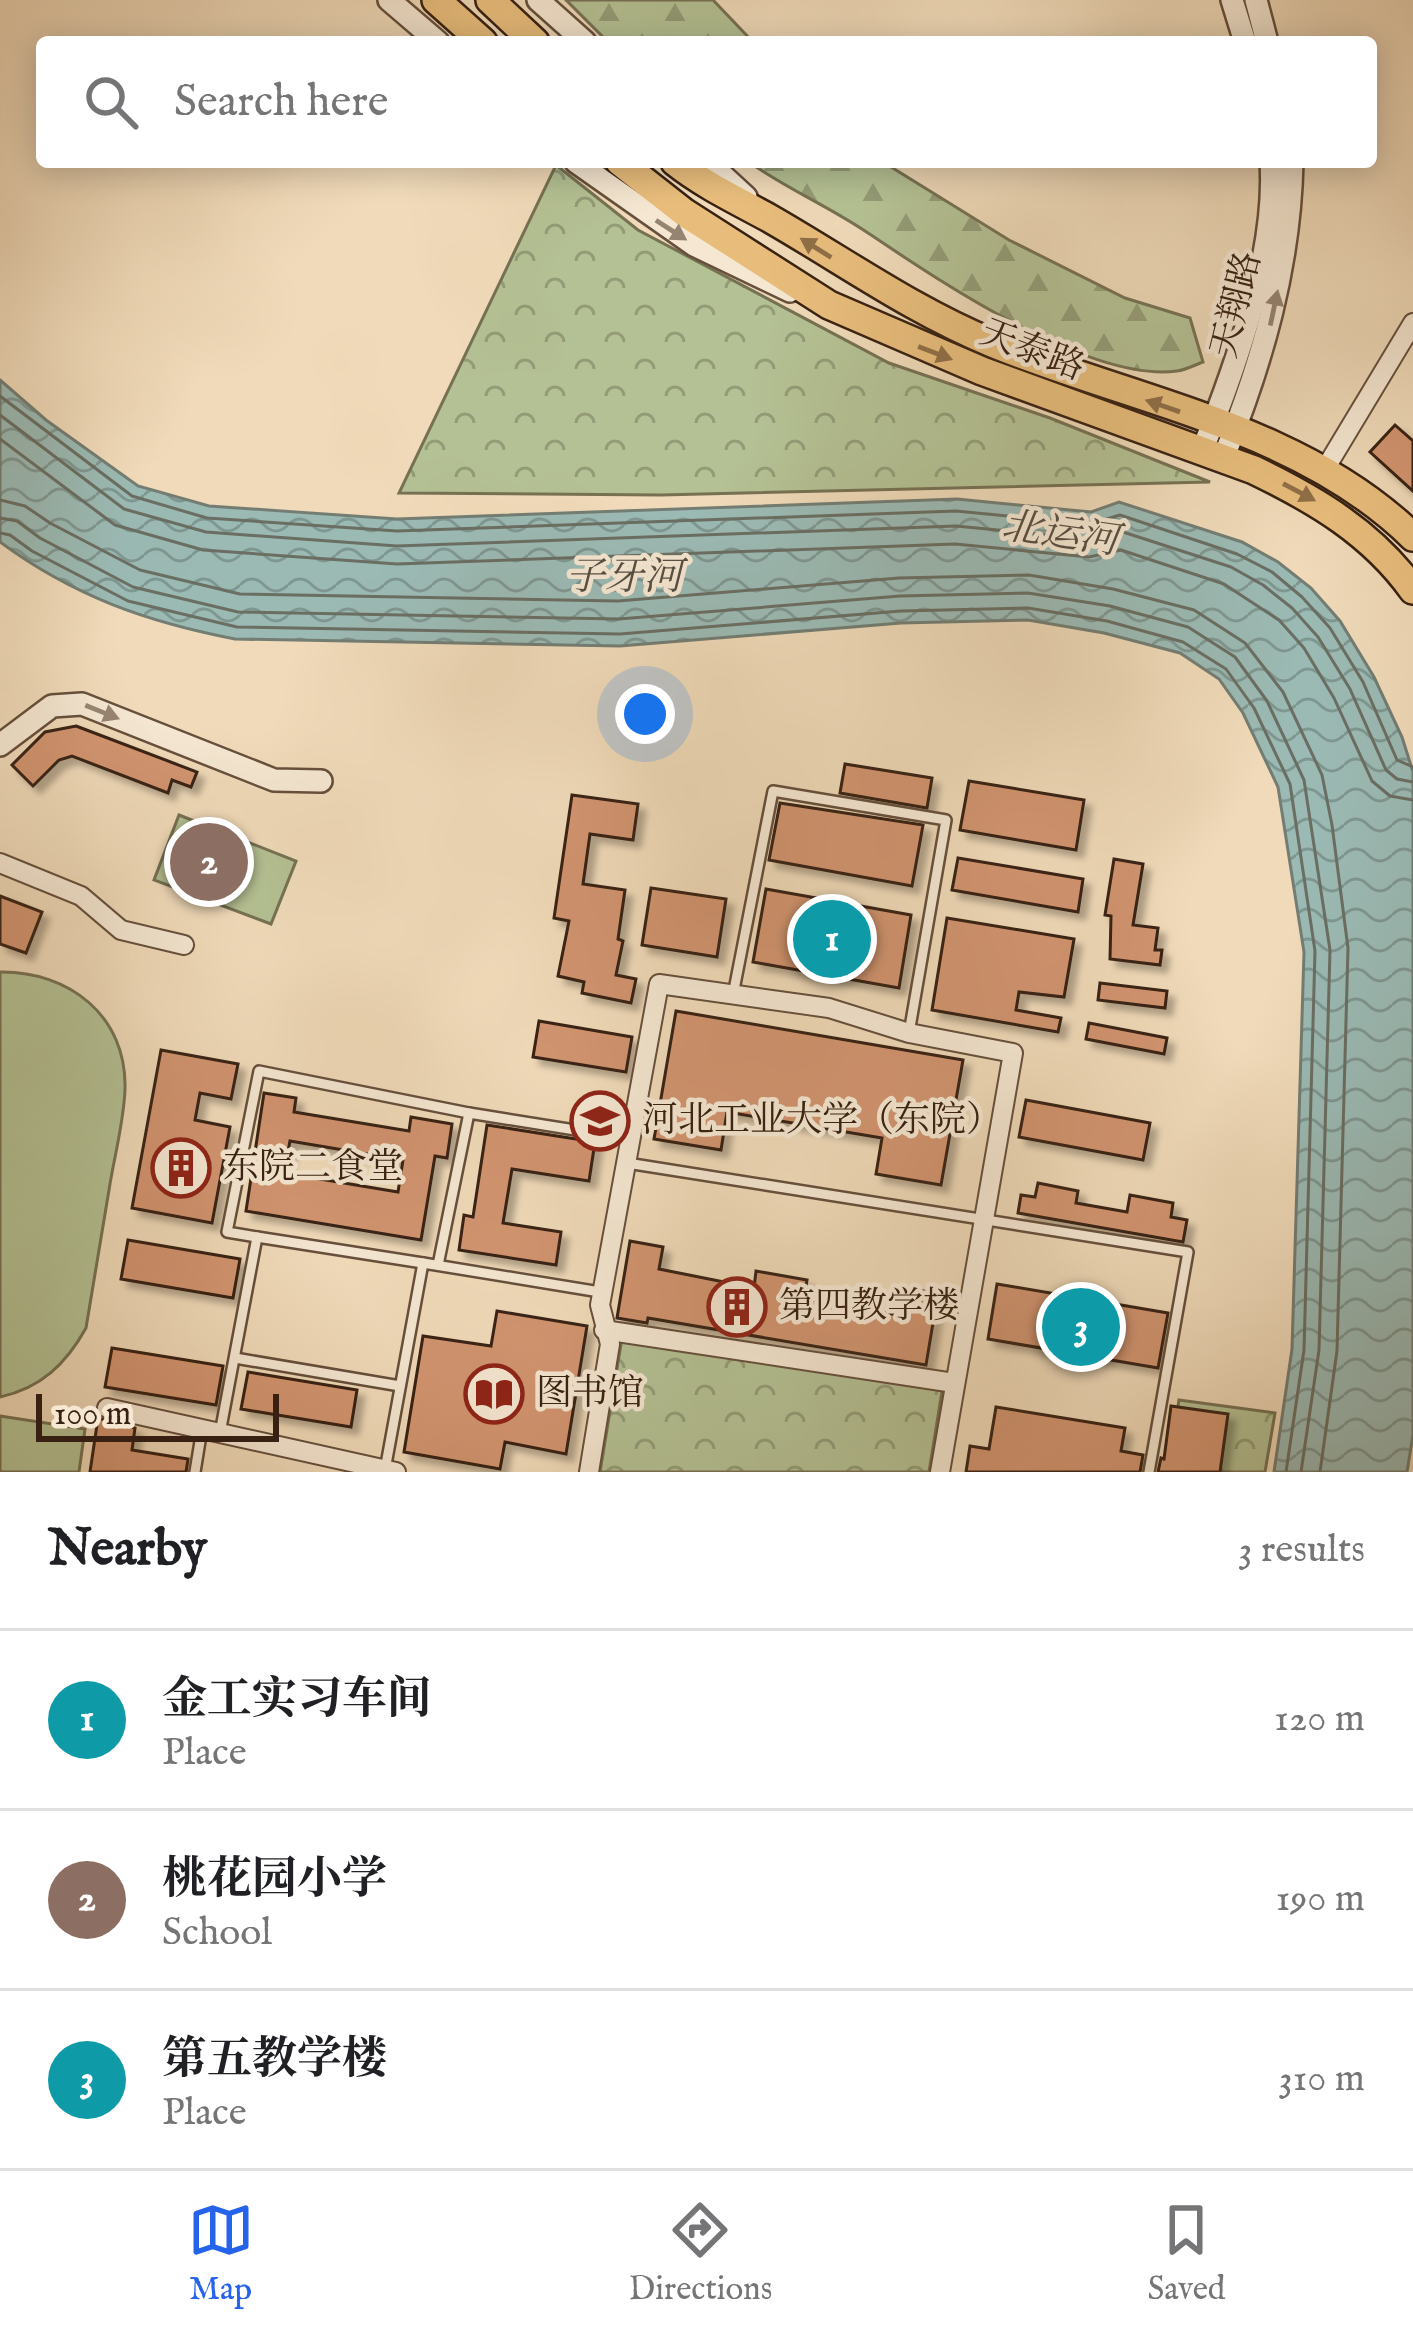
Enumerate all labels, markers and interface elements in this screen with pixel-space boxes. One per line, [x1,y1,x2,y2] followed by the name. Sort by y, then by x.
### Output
[36,36,1377,168] search box
[78,69,144,135] icon: search
[174,74,388,131] text: Search here
[655,218,687,240] one-way arrow
[799,238,833,259] one-way arrow
[1202,247,1272,363] street label: 天翔路
[1265,289,1284,327] one-way arrow
[973,310,1091,392] street label: 天泰路
[918,344,954,363] one-way arrow
[1145,396,1181,414] one-way arrow
[1282,482,1317,502] one-way arrow
[999,503,1127,568] water label: 北运河
[565,554,688,603] water label: 子牙河
[615,684,675,744] your location
[85,703,121,722] one-way arrow
[170,817,248,907] pin: 2
[793,894,871,984] pin: 1
[569,1090,631,1152] school or university icon: 河北工业大学（东院）
[642,1098,1002,1144] place label: 河北工业大学（东院）
[150,1137,212,1199] building icon: 东院二食堂
[223,1145,403,1191] place label: 东院二食堂
[706,1276,768,1338] building icon: 第四教学楼
[1042,1282,1120,1372] pin: 3
[779,1284,959,1330] place label: 第四教学楼
[463,1363,525,1425] library icon: 图书馆
[536,1371,644,1417] place label: 图书馆
[36,1388,279,1441] scale bar
[54,1394,131,1436] text: 100 m
[48,1518,207,1583] text: Nearby
[1238,1526,1365,1575] text: 3 results
[162,1672,432,1729] text: 金工实习车间
[80,1695,94,1744] text: 1
[1274,1695,1365,1744] text: 120 m
[162,1729,247,1778] text: Place
[162,1852,387,1909] text: 桃花园小学
[78,1875,96,1924] text: 2
[1276,1875,1365,1924] text: 190 m
[162,1909,272,1958] text: School
[162,2032,387,2089] text: 第五教学楼
[80,2055,94,2104] text: 3
[1278,2055,1365,2104] text: 310 m
[162,2089,247,2138] text: Place
[188,2197,254,2311] tab: Map
[629,2197,772,2311] tab: Directions
[1147,2197,1225,2311] tab: Saved

